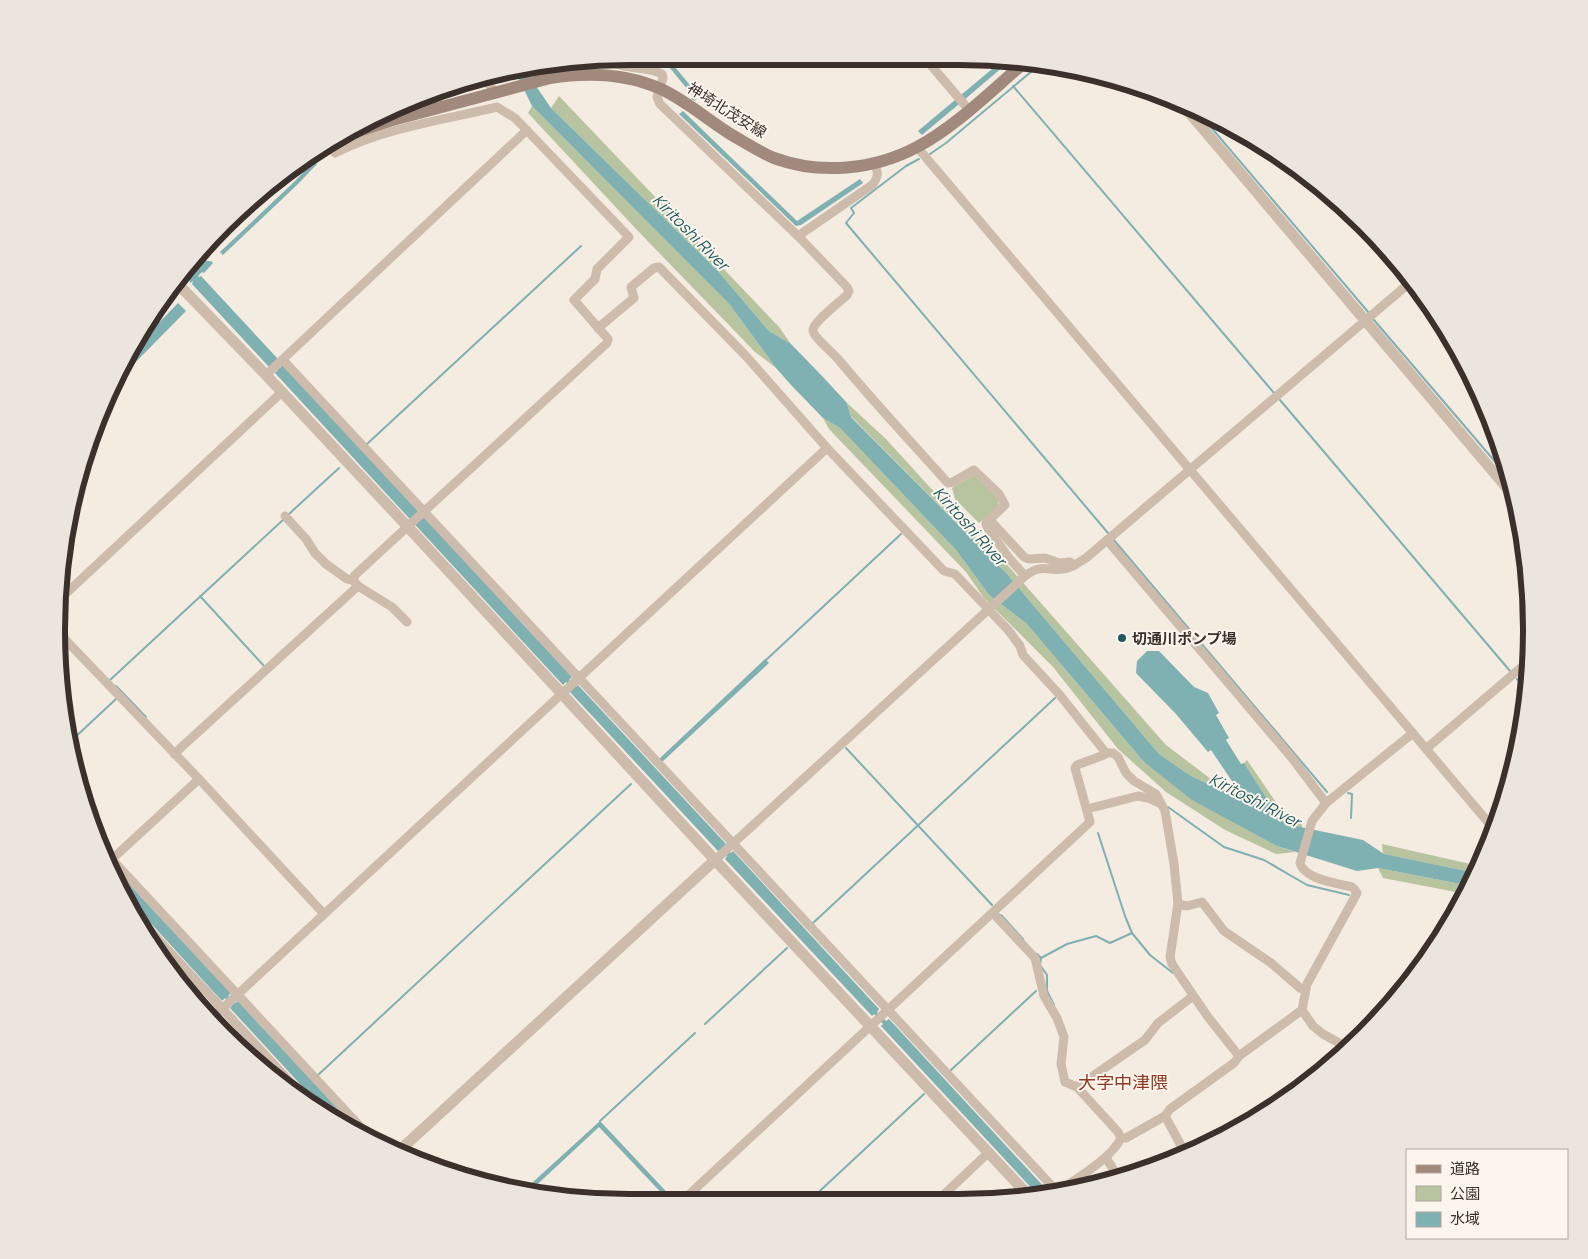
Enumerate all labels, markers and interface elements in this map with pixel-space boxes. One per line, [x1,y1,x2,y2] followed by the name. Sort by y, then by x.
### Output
[683,77,771,143] street label: 神埼北茂安線
[648,189,736,277] water label: Kiritoshi River
[928,482,1013,572] water label: Kiritoshi River
[1132,628,1237,649] place label: 切通川ポンプ場
[1116,632,1128,644] marker: 切通川ポンプ場
[1206,768,1306,833] water label: Kiritoshi River
[1078,1070,1168,1094] district label: 大字中津隈
[1406,1149,1568,1239] legend
[1450,1158,1480,1179] text: 道路
[1450,1183,1480,1204] text: 公園
[1450,1208,1480,1229] text: 水域

